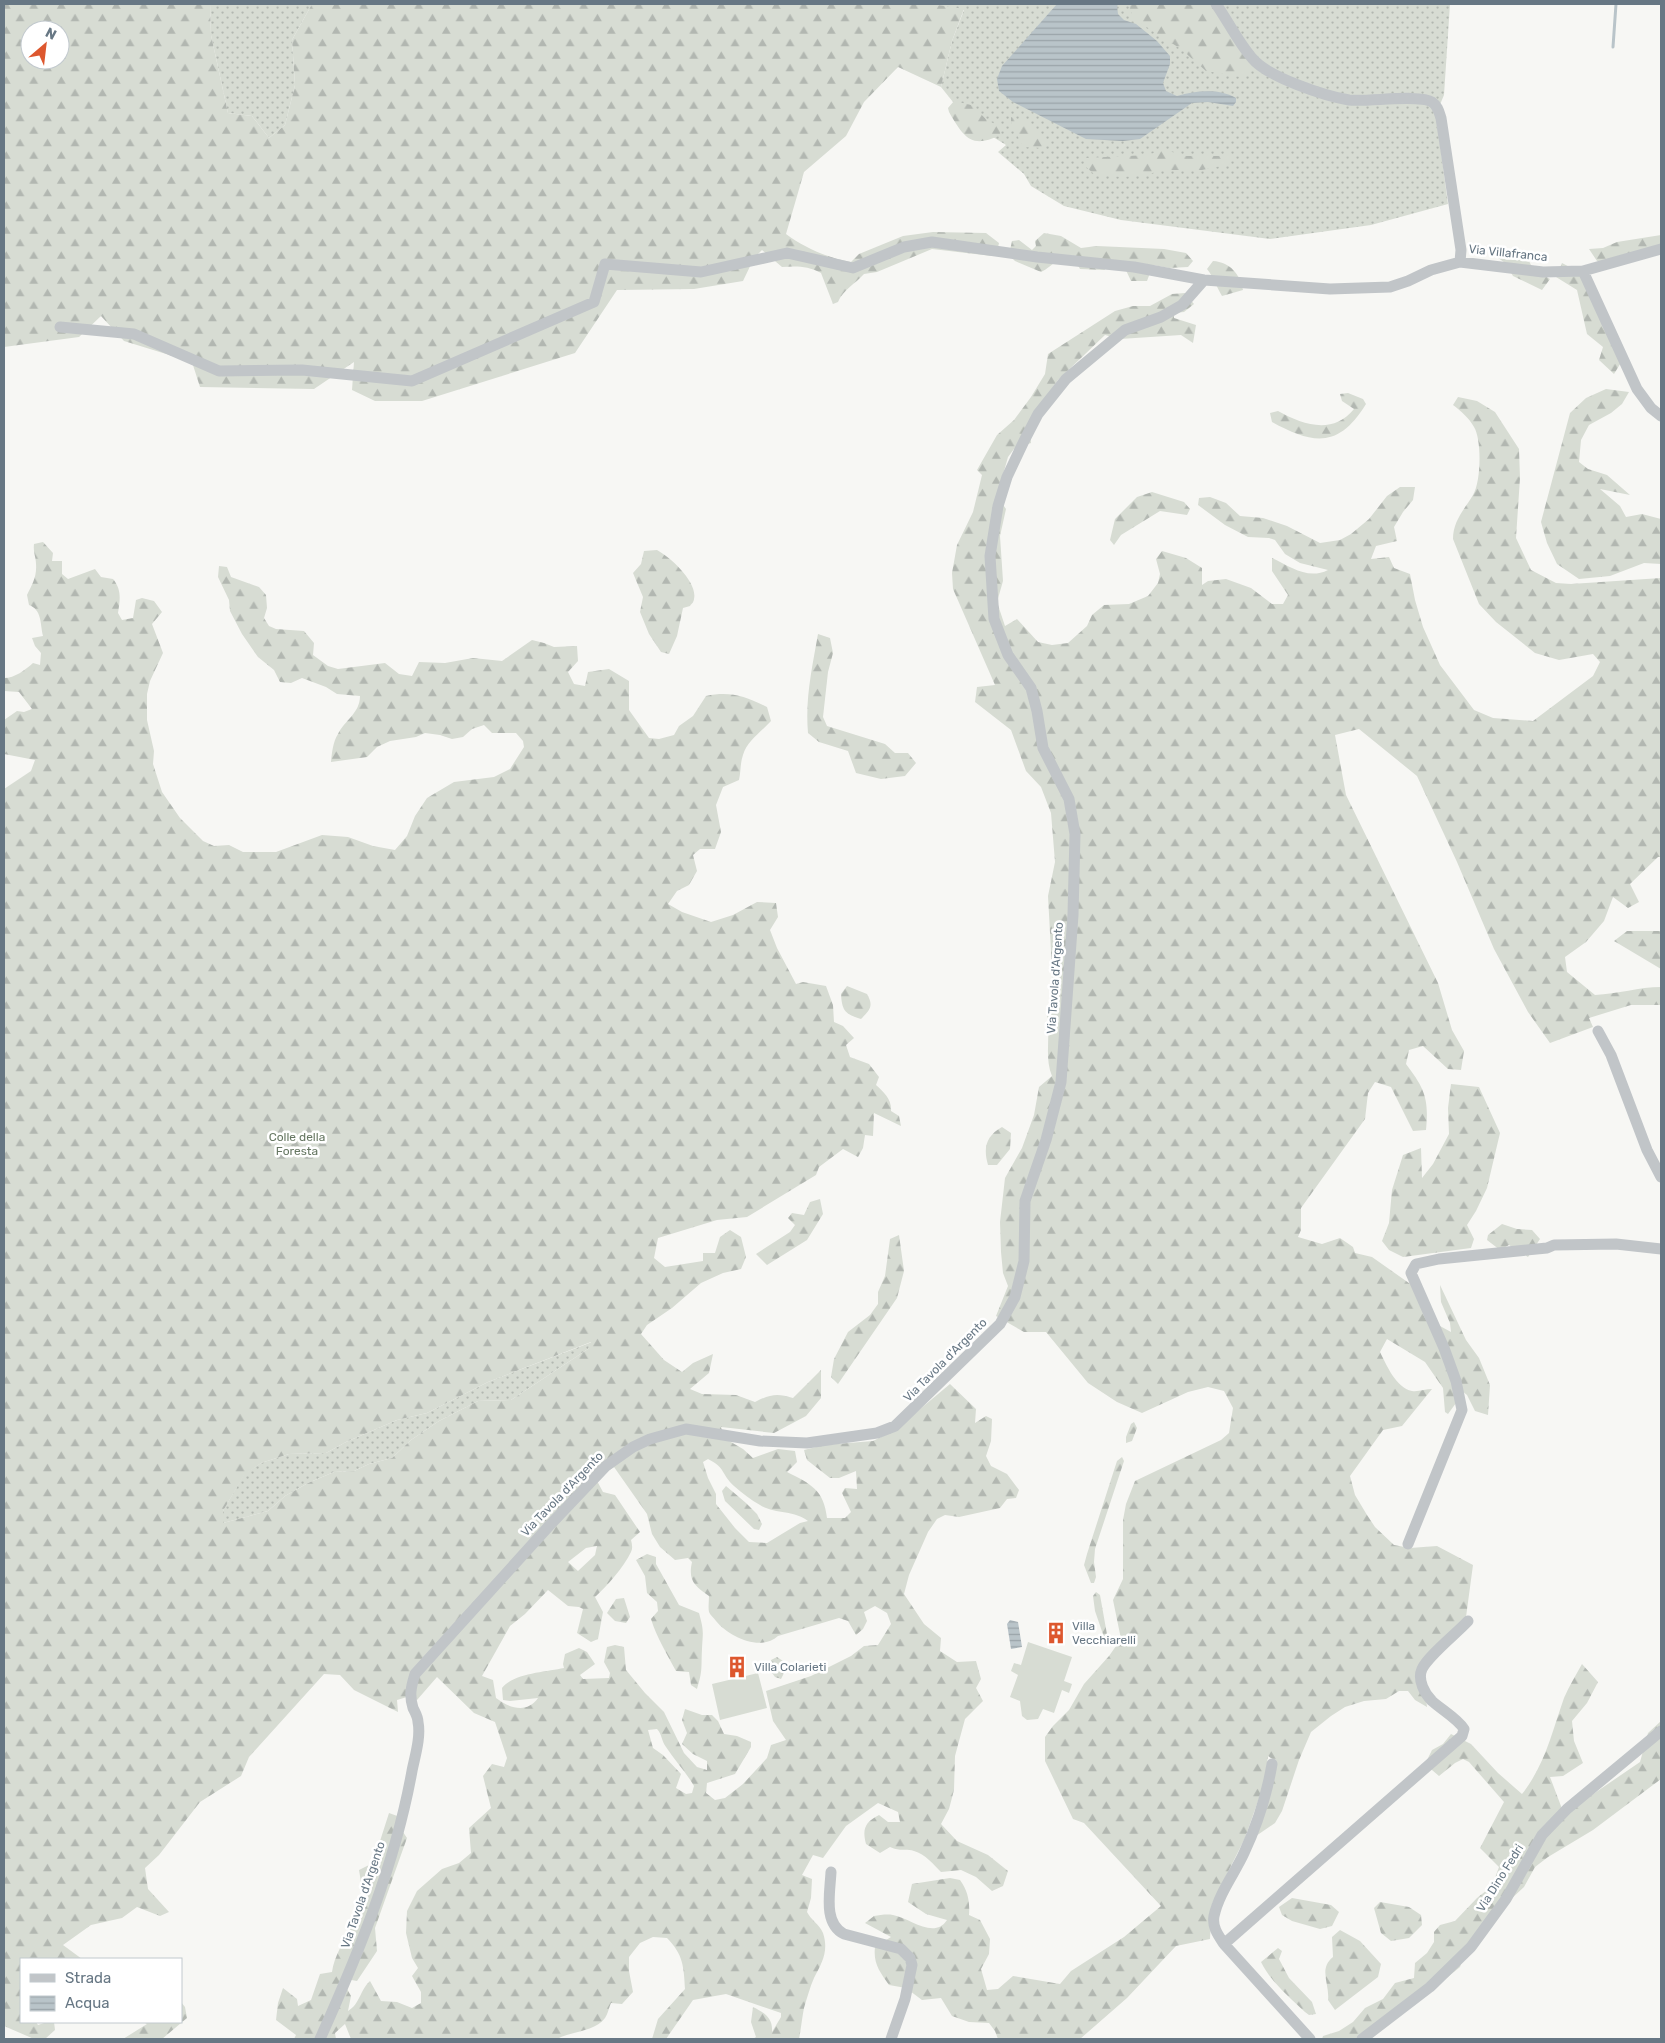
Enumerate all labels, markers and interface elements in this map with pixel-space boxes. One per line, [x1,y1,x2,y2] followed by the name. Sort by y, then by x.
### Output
[20,20,70,70] north arrow
[42,24,59,44] text: N
[1468,242,1548,264] street label: Via Villafranca
[1044,921,1066,1034] street label: Via Tavola d'Argento
[269,1130,325,1158] park label: Colle della Foresta
[900,1315,990,1405] street label: Via Tavola d'Argento
[518,1449,606,1539] street label: Via Tavola d'Argento
[1072,1619,1136,1647] place label: Villa Vecchiarelli
[1043,1620,1069,1646] building icon: Villa Vecchiarelli
[724,1654,750,1680] building icon: Villa Colarieti
[754,1660,826,1674] place label: Villa Colarieti
[338,1840,388,1950] street label: Via Tavola d'Argento
[1474,1842,1526,1914] street label: Via Dino Fedri
[20,1958,182,2023] legend
[65,1969,111,1987] text: Strada
[65,1994,110,2012] text: Acqua

